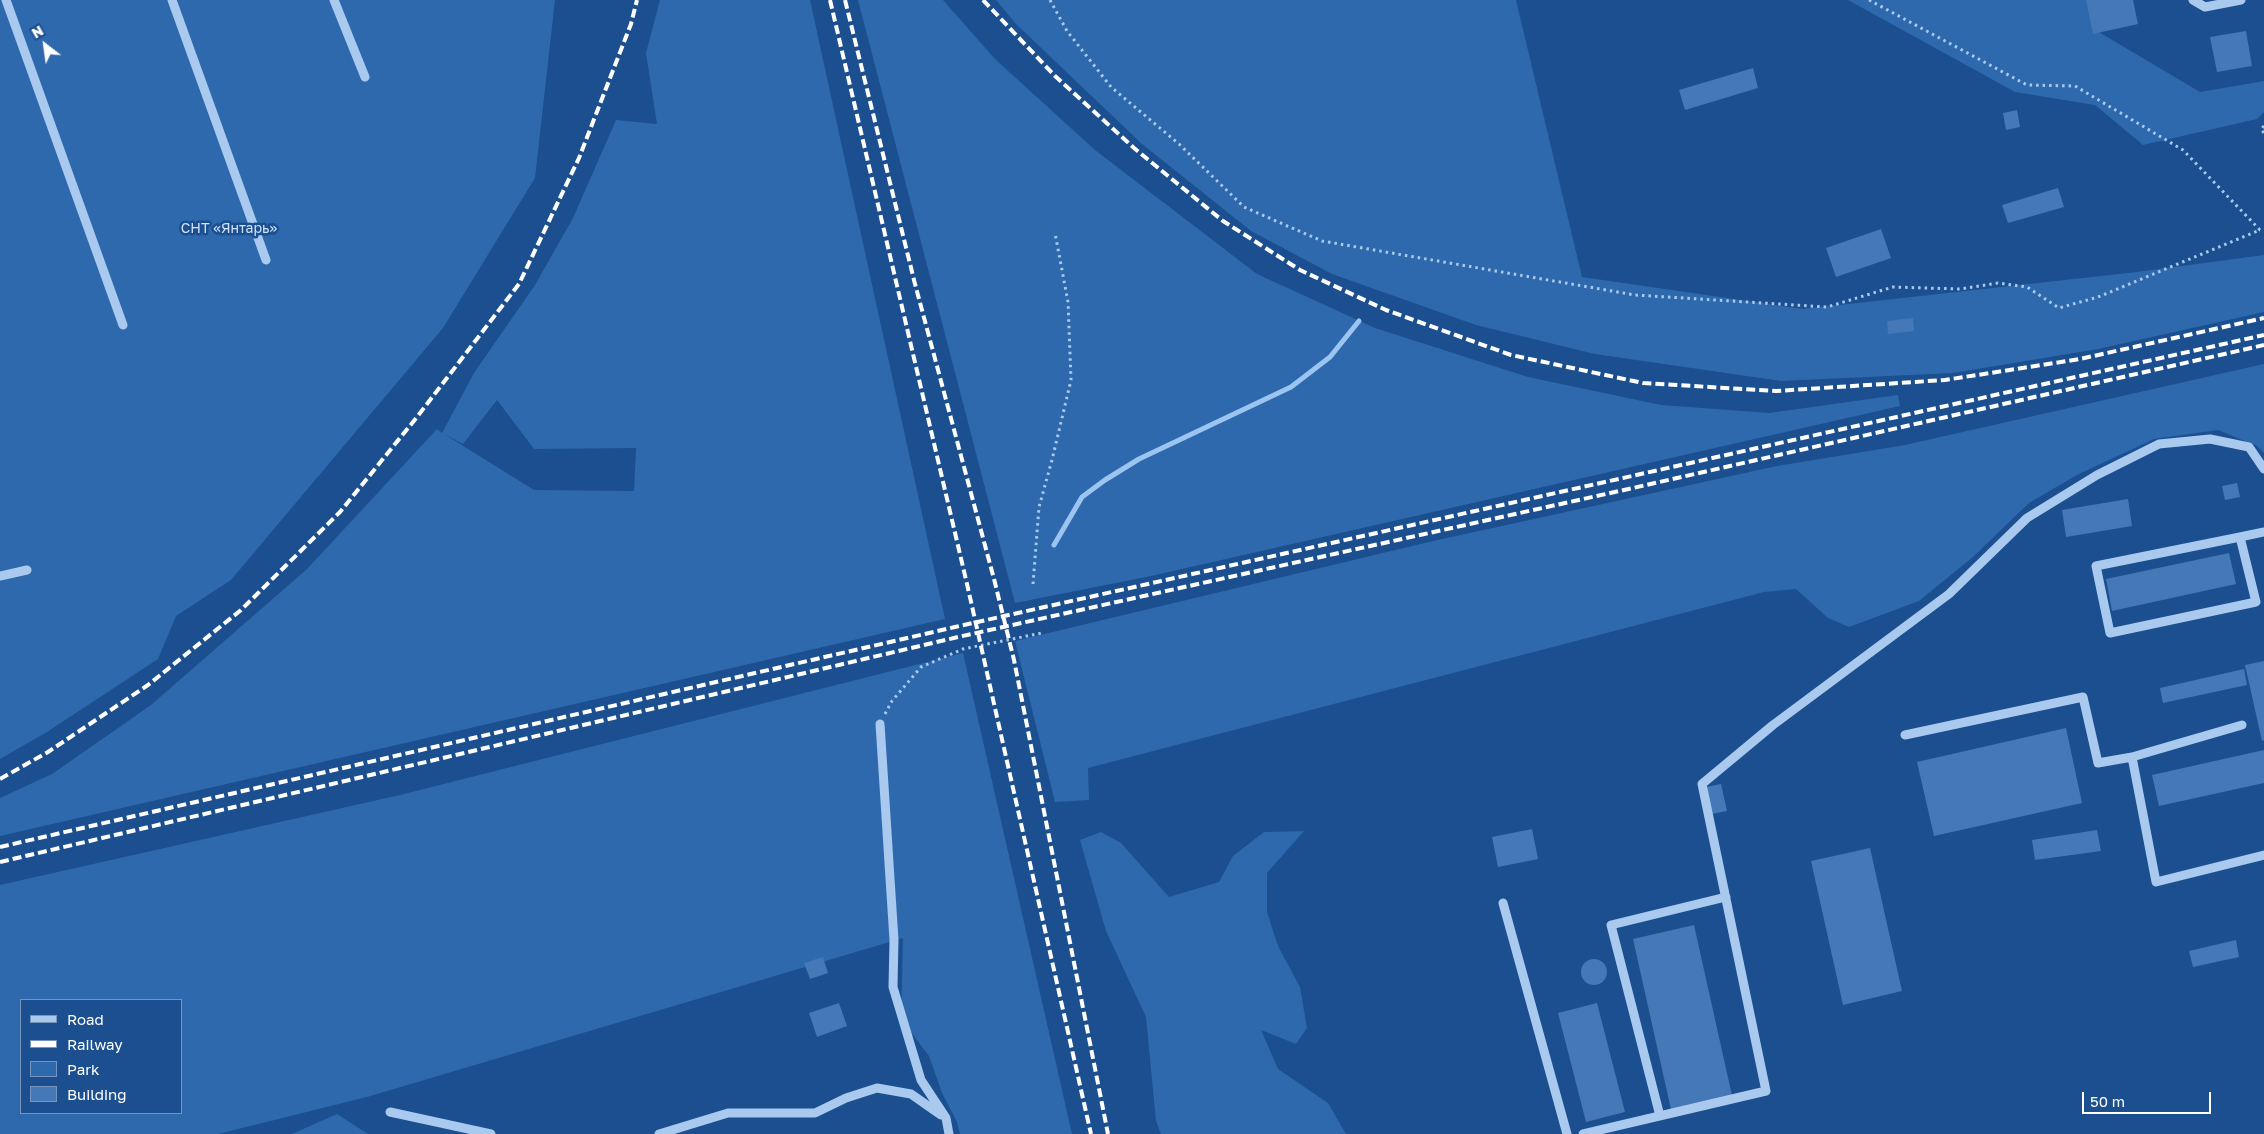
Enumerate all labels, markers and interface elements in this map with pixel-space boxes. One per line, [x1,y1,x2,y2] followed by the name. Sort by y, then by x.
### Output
[20,20,70,70] north arrow
[28,22,46,42] text: N
[181,221,277,237] park label: СНТ «Янтарь»
[20,999,182,1114] legend
[67,1010,104,1028] text: Road
[67,1035,123,1053] text: Railway
[67,1060,99,1078] text: Park
[2084,1082,2213,1114] scale bar
[67,1085,127,1103] text: Building
[2090,1092,2125,1110] text: 50 m

